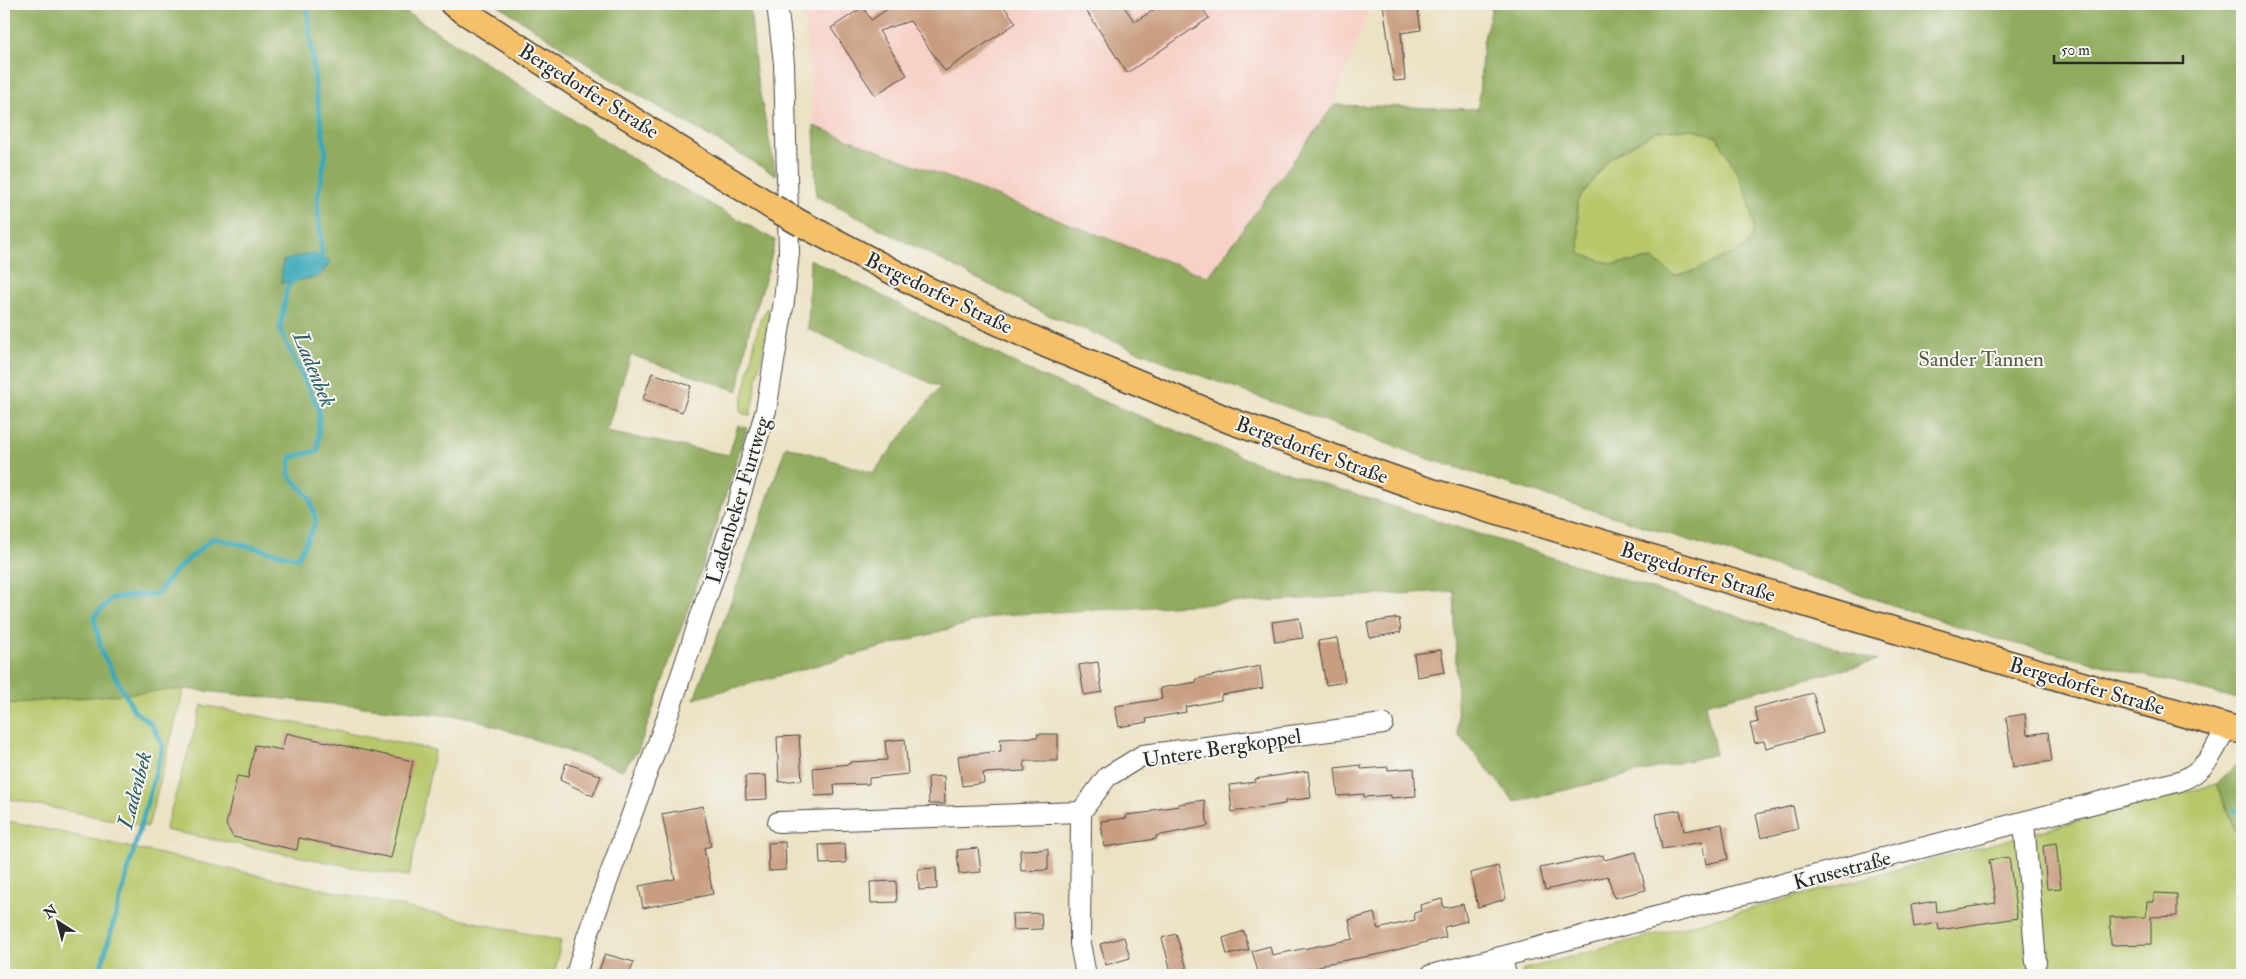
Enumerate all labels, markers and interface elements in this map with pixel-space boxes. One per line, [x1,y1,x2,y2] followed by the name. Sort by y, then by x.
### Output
[2054,32,2182,64] scale bar
[514,37,664,145] street label: Bergedorfer Straße
[2061,41,2090,60] text: 50 m
[861,246,1017,341] street label: Bergedorfer Straße
[286,327,342,411] water label: Ladenbek
[1918,346,2044,373] park label: Sander Tannen
[1232,410,1392,491] street label: Bergedorfer Straße
[700,413,777,587] street label: Ladenbeker Furtweg
[1617,536,1779,609] street label: Bergedorfer Straße
[2006,651,2168,722] street label: Bergedorfer Straße
[1141,723,1304,774] street label: Untere Bergkoppel
[111,748,159,833] water label: Ladenbek
[1790,844,1894,896] street label: Krusestraße
[32,896,82,946] north arrow
[40,901,61,923] text: N

